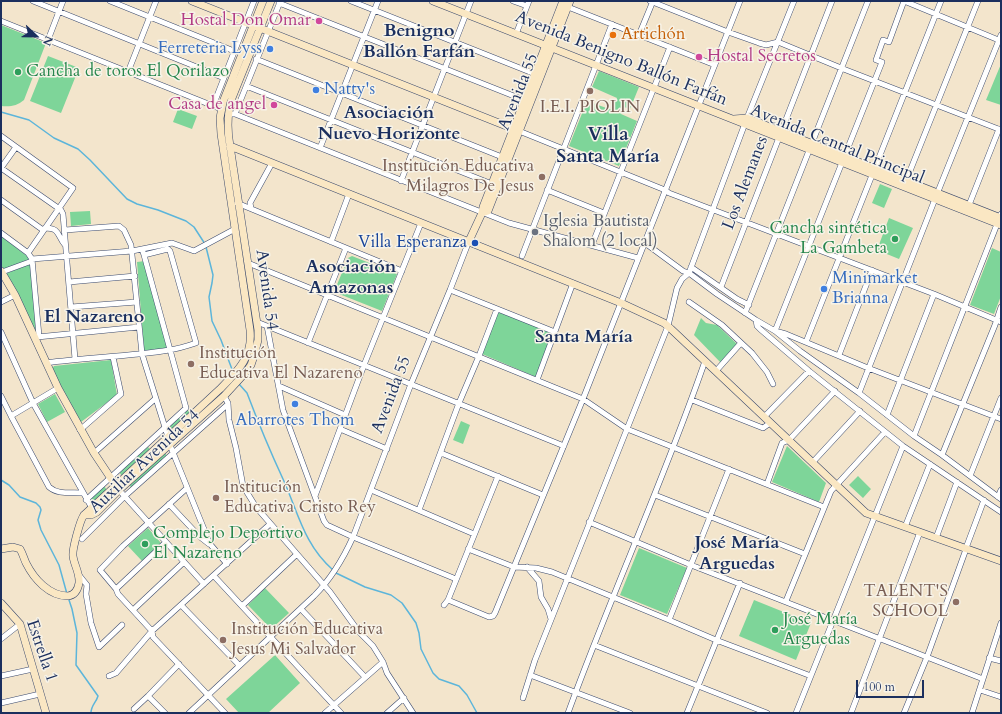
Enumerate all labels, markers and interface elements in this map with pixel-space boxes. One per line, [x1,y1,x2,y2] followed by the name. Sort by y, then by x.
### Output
[512,7,730,111] street label: Avenida Benigno Ballón Farfán
[180,11,311,31] place label: Hostal Don Omar
[16,16,56,56] north arrow
[314,16,324,26] marker: Hostal Don Omar
[363,21,475,64] district label: Benigno Ballón Farfán
[621,25,685,45] place label: Artichón
[608,30,618,40] marker: Artichón
[39,33,56,48] text: N
[158,39,262,59] place label: Ferreteria Lyss
[265,44,275,54] marker: Ferreteria Lyss
[707,47,816,67] place label: Hostal Secretos
[494,51,544,133] street label: Avenida 55
[694,52,704,62] marker: Hostal Secretos
[26,62,229,82] place label: Cancha de toros El Qorilazo
[13,67,23,77] marker: Cancha de toros El Qorilazo
[324,80,375,100] place label: Natty's
[311,85,321,95] marker: Natty's
[585,86,595,96] marker: I.E.I. PIOLIN
[168,95,266,115] place label: Casa de angel
[540,98,640,118] place label: I.E.I. PIOLIN
[269,100,279,110] marker: Casa de angel
[747,101,927,189] street label: Avenida Central Principal
[318,103,460,146] district label: Asociación Nuevo Horizonte
[556,125,660,169] district label: Villa Santa María
[719,133,773,233] street label: Los Alemanes
[382,157,534,197] place label: Institución Educativa Milagros De Jesus
[537,172,547,182] marker: Institución Educativa Milagros De Jesus
[543,212,658,252] place label: Iglesia Bautista Shalom (2 local)
[770,219,887,259] place label: Cancha sintética La Gambeta
[530,227,540,237] marker: Iglesia Bautista Shalom (2 local)
[358,233,467,253] place label: Villa Esperanza
[890,234,900,244] marker: Cancha sintética La Gambeta
[470,238,480,248] marker: Villa Esperanza
[250,248,282,332] street label: Avenida 54
[306,257,396,300] district label: Asociación Amazonas
[832,269,917,309] place label: Minimarket Brianna
[819,284,829,294] marker: Minimarket Brianna
[44,307,144,329] district label: El Nazareno
[535,327,633,349] district label: Santa María
[199,344,363,384] place label: Institución Educativa El Nazareno
[368,353,416,437] street label: Avenida 55
[186,359,196,369] marker: Institución Educativa El Nazareno
[290,399,300,409] marker: Abarrotes Thom
[86,406,204,518] street label: Auxiliar Avenida 54
[236,411,354,431] place label: Abarrotes Thom
[224,478,376,518] place label: Institución Educativa Cristo Rey
[211,493,221,503] marker: Institución Educativa Cristo Rey
[153,524,303,564] place label: Complejo Deportivo El Nazareno
[695,533,779,576] district label: José María Arguedas
[140,539,150,549] marker: Complejo Deportivo El Nazareno
[863,582,948,622] place label: TALENT'S SCHOOL
[951,597,961,607] marker: TALENT'S SCHOOL
[783,610,858,650] place label: José María Arguedas
[21,617,61,685] street label: Estrella 1
[231,620,383,660] place label: Institución Educativa Jesus Mi Salvador
[770,625,780,635] marker: José María Arguedas
[218,635,228,645] marker: Institución Educativa Jesus Mi Salvador
[858,672,926,698] scale bar
[863,679,895,695] text: 100 m

